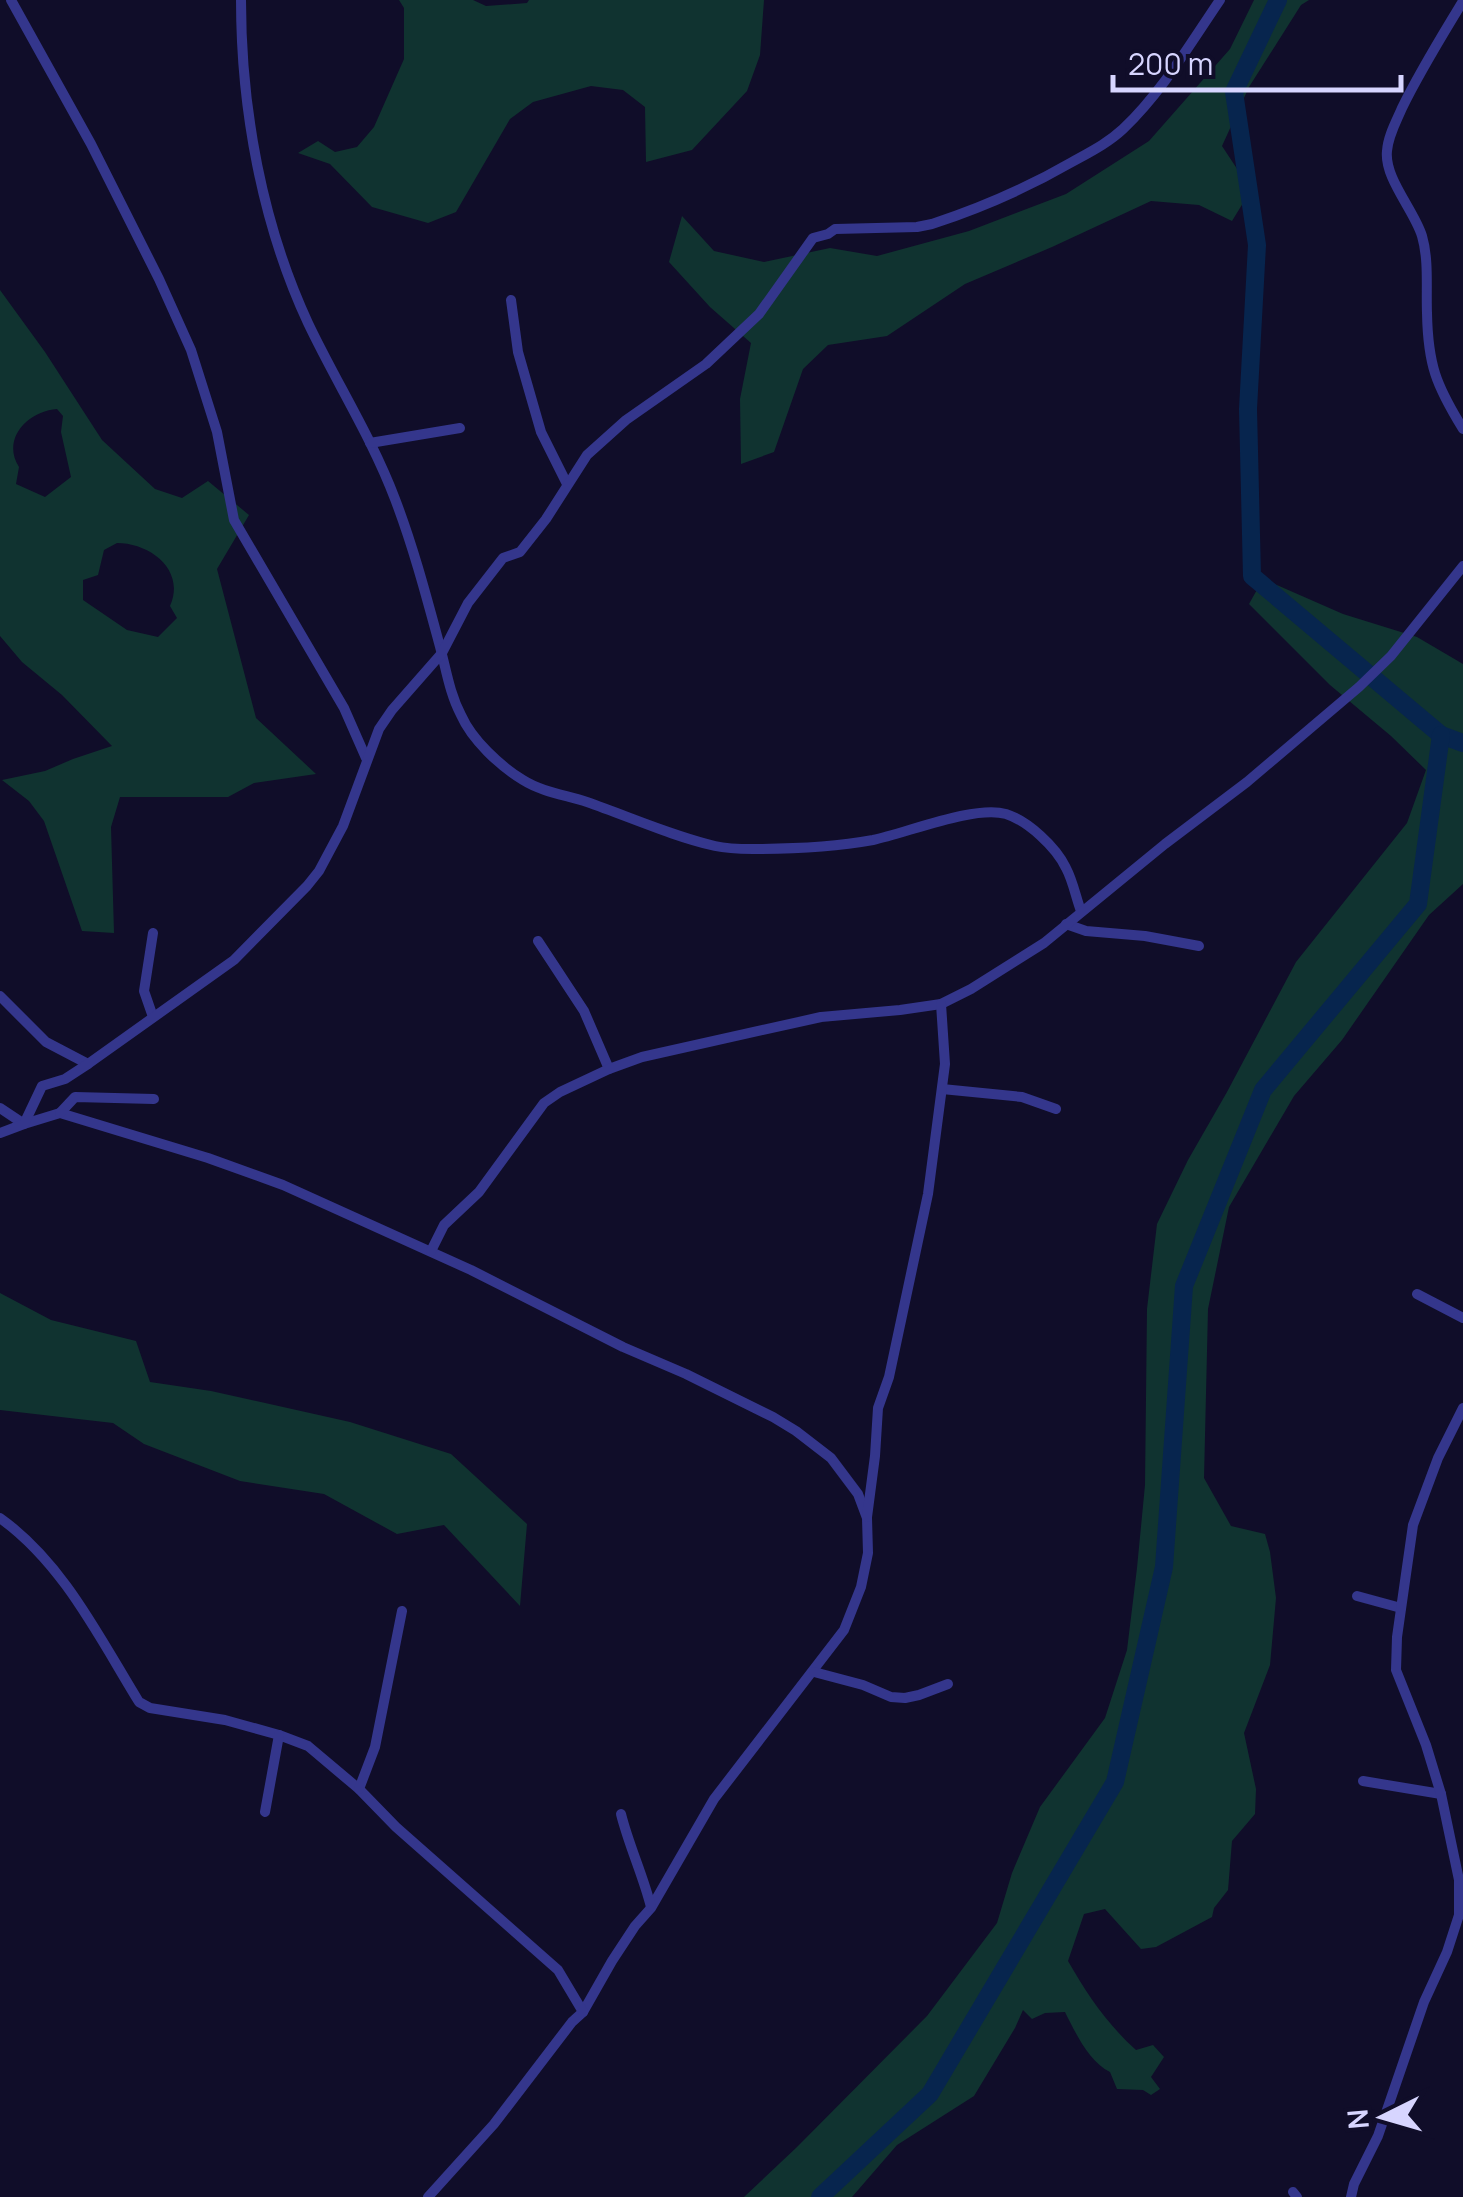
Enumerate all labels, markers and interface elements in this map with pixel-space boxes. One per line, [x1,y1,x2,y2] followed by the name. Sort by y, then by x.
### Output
[1113,30,1400,92] scale bar
[1128,43,1213,84] text: 200 m
[1333,2067,1433,2167] north arrow
[1337,2108,1377,2131] text: N

